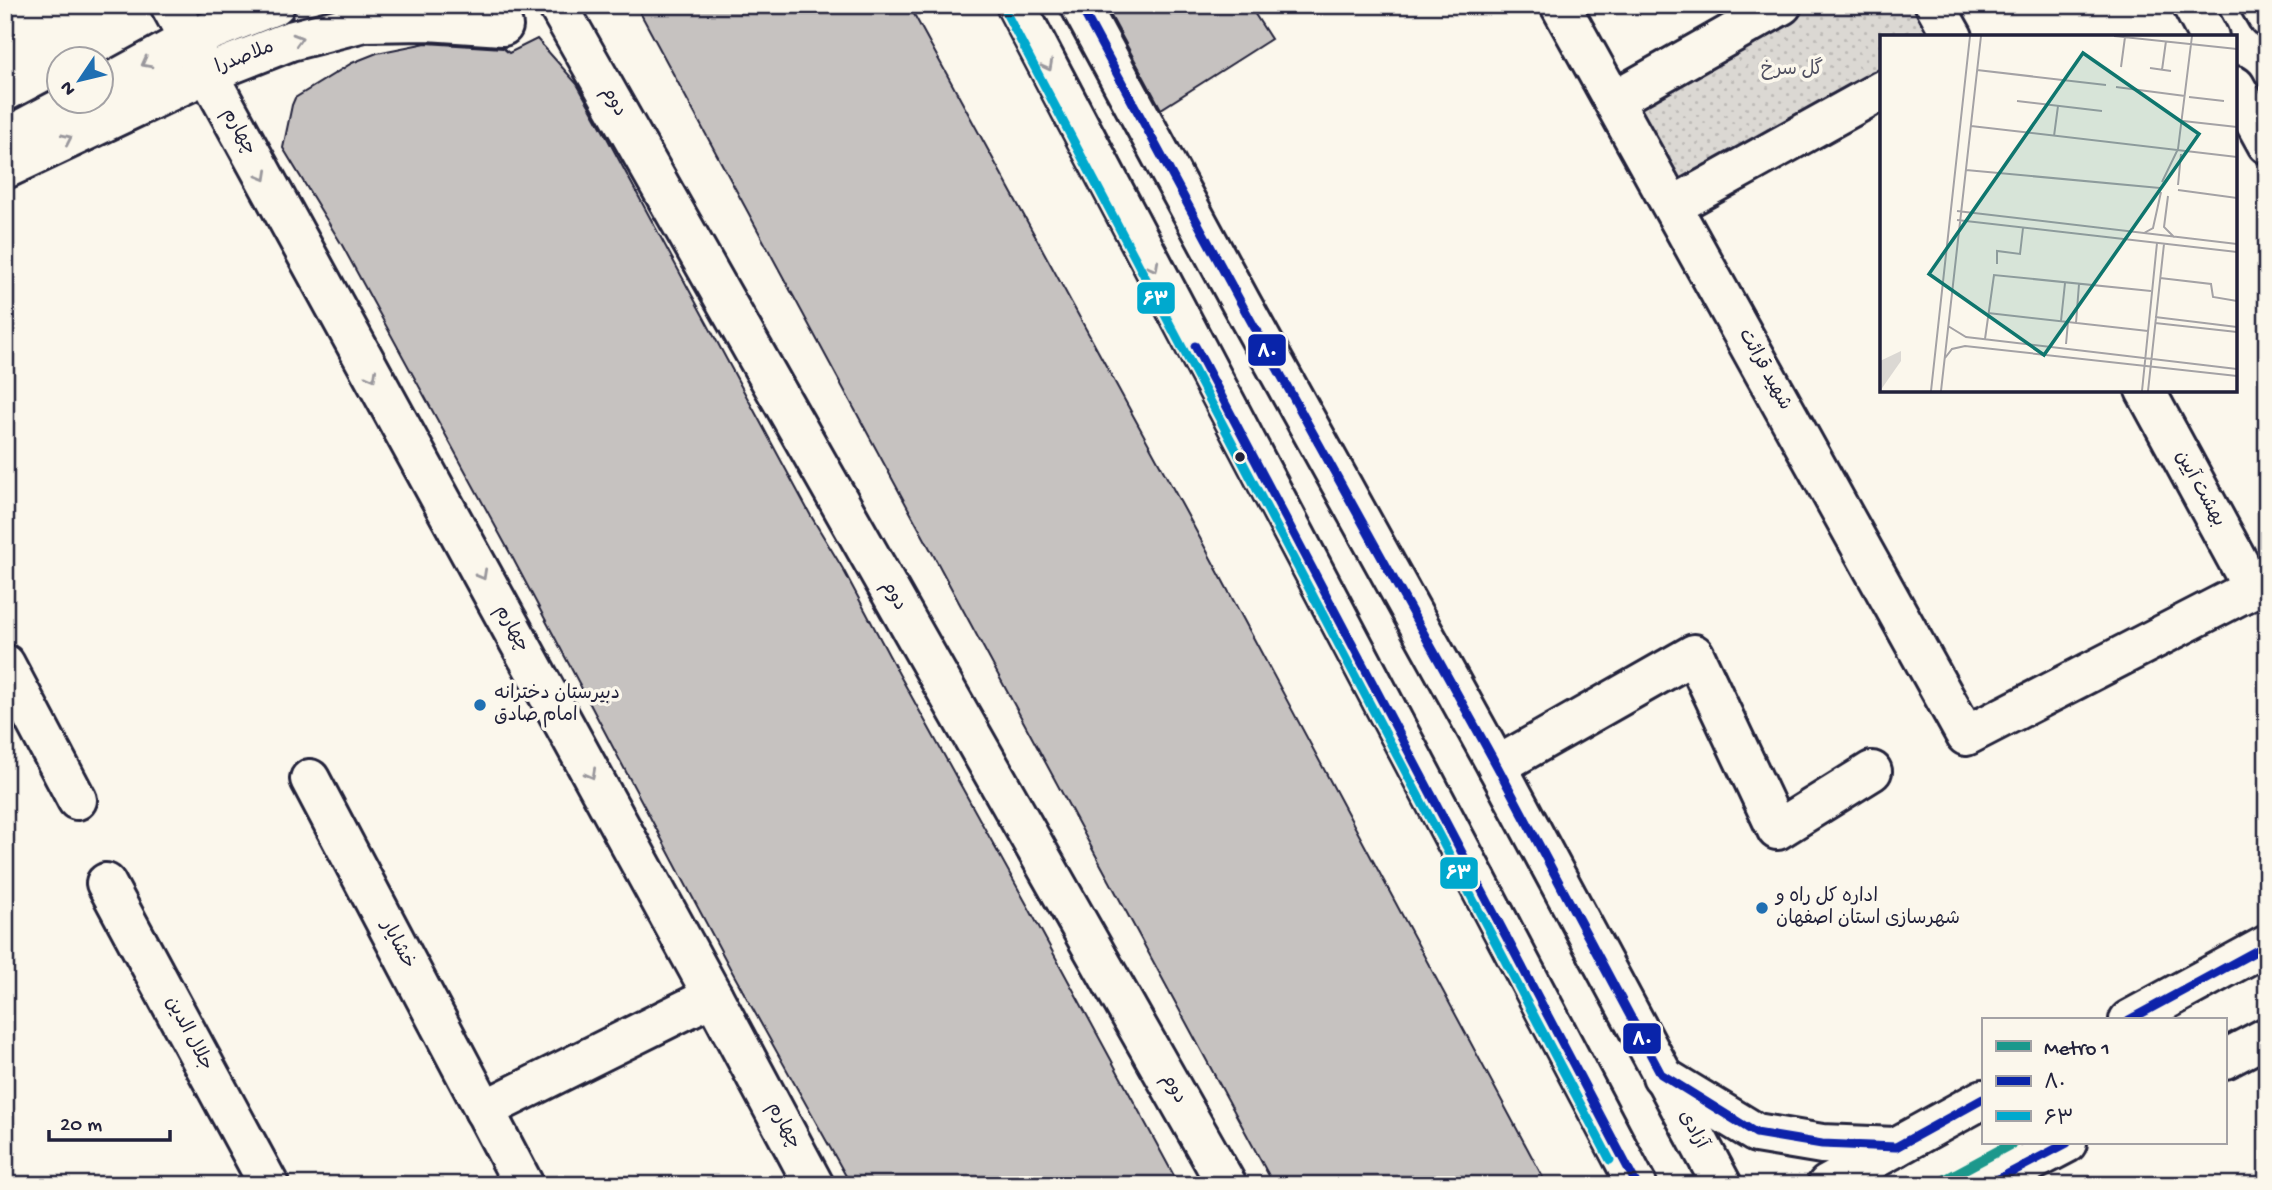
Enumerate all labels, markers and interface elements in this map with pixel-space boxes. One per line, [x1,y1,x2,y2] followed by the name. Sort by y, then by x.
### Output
[292,33,304,48] one-way arrow
[1880,35,2237,392] inset map
[212,36,278,80] street label: ملاصدرا
[46,46,116,116] north arrow
[141,55,153,68] one-way arrow
[1761,57,1823,82] park label: گل سرخ
[1040,59,1053,71] one-way arrow
[56,76,82,99] text: N
[595,83,631,121] street label: دوم
[216,104,260,160] street label: چهارم
[60,134,72,148] one-way arrow
[255,169,268,182] one-way arrow
[1146,260,1159,272] one-way arrow
[1136,281,1176,315] line badge: ۶۳
[1143,290,1169,313] text: ۶۳
[1732,325,1796,415] street label: شهید قرائت
[1247,333,1287,367] line badge: ۸۰
[1257,342,1277,365] text: ۸۰
[364,368,377,381] one-way arrow
[2169,446,2231,531] street label: بهشت آیین
[1233,450,1247,464] unlabelled marker
[474,568,487,580] one-way arrow
[875,577,911,615] street label: دوم
[489,601,533,657] street label: چهارم
[494,683,620,728] place label: دبیرستان دخترانه امام صادق
[472,697,488,713] marker: دبیرستان دخترانه امام صادق
[583,767,596,780] one-way arrow
[1439,856,1479,890] line badge: ۶۳
[1446,864,1472,887] text: ۶۳
[1774,886,1960,931] place label: اداره کل راه و شهرسازی استان اصفهان
[1754,900,1770,916] marker: اداره کل راه و شهرسازی استان اصفهان
[374,915,419,973] street label: خشایار
[159,993,217,1075] street label: جلال الدین
[1982,1018,2226,1144] legend
[1622,1022,1662,1055] line badge: ۸۰
[1632,1030,1652,1053] text: ۸۰
[2044,1038,2110,1063] text: Metro 1
[1155,1070,1191,1108] street label: دوم
[2044,1072,2066,1097] text: ۸۰
[761,1098,805,1154] street label: چهارم
[49,1099,170,1143] scale bar
[1672,1106,1714,1154] street label: آزادی
[2044,1108,2074,1133] text: ۶۳
[60,1114,102,1139] text: 20 m

